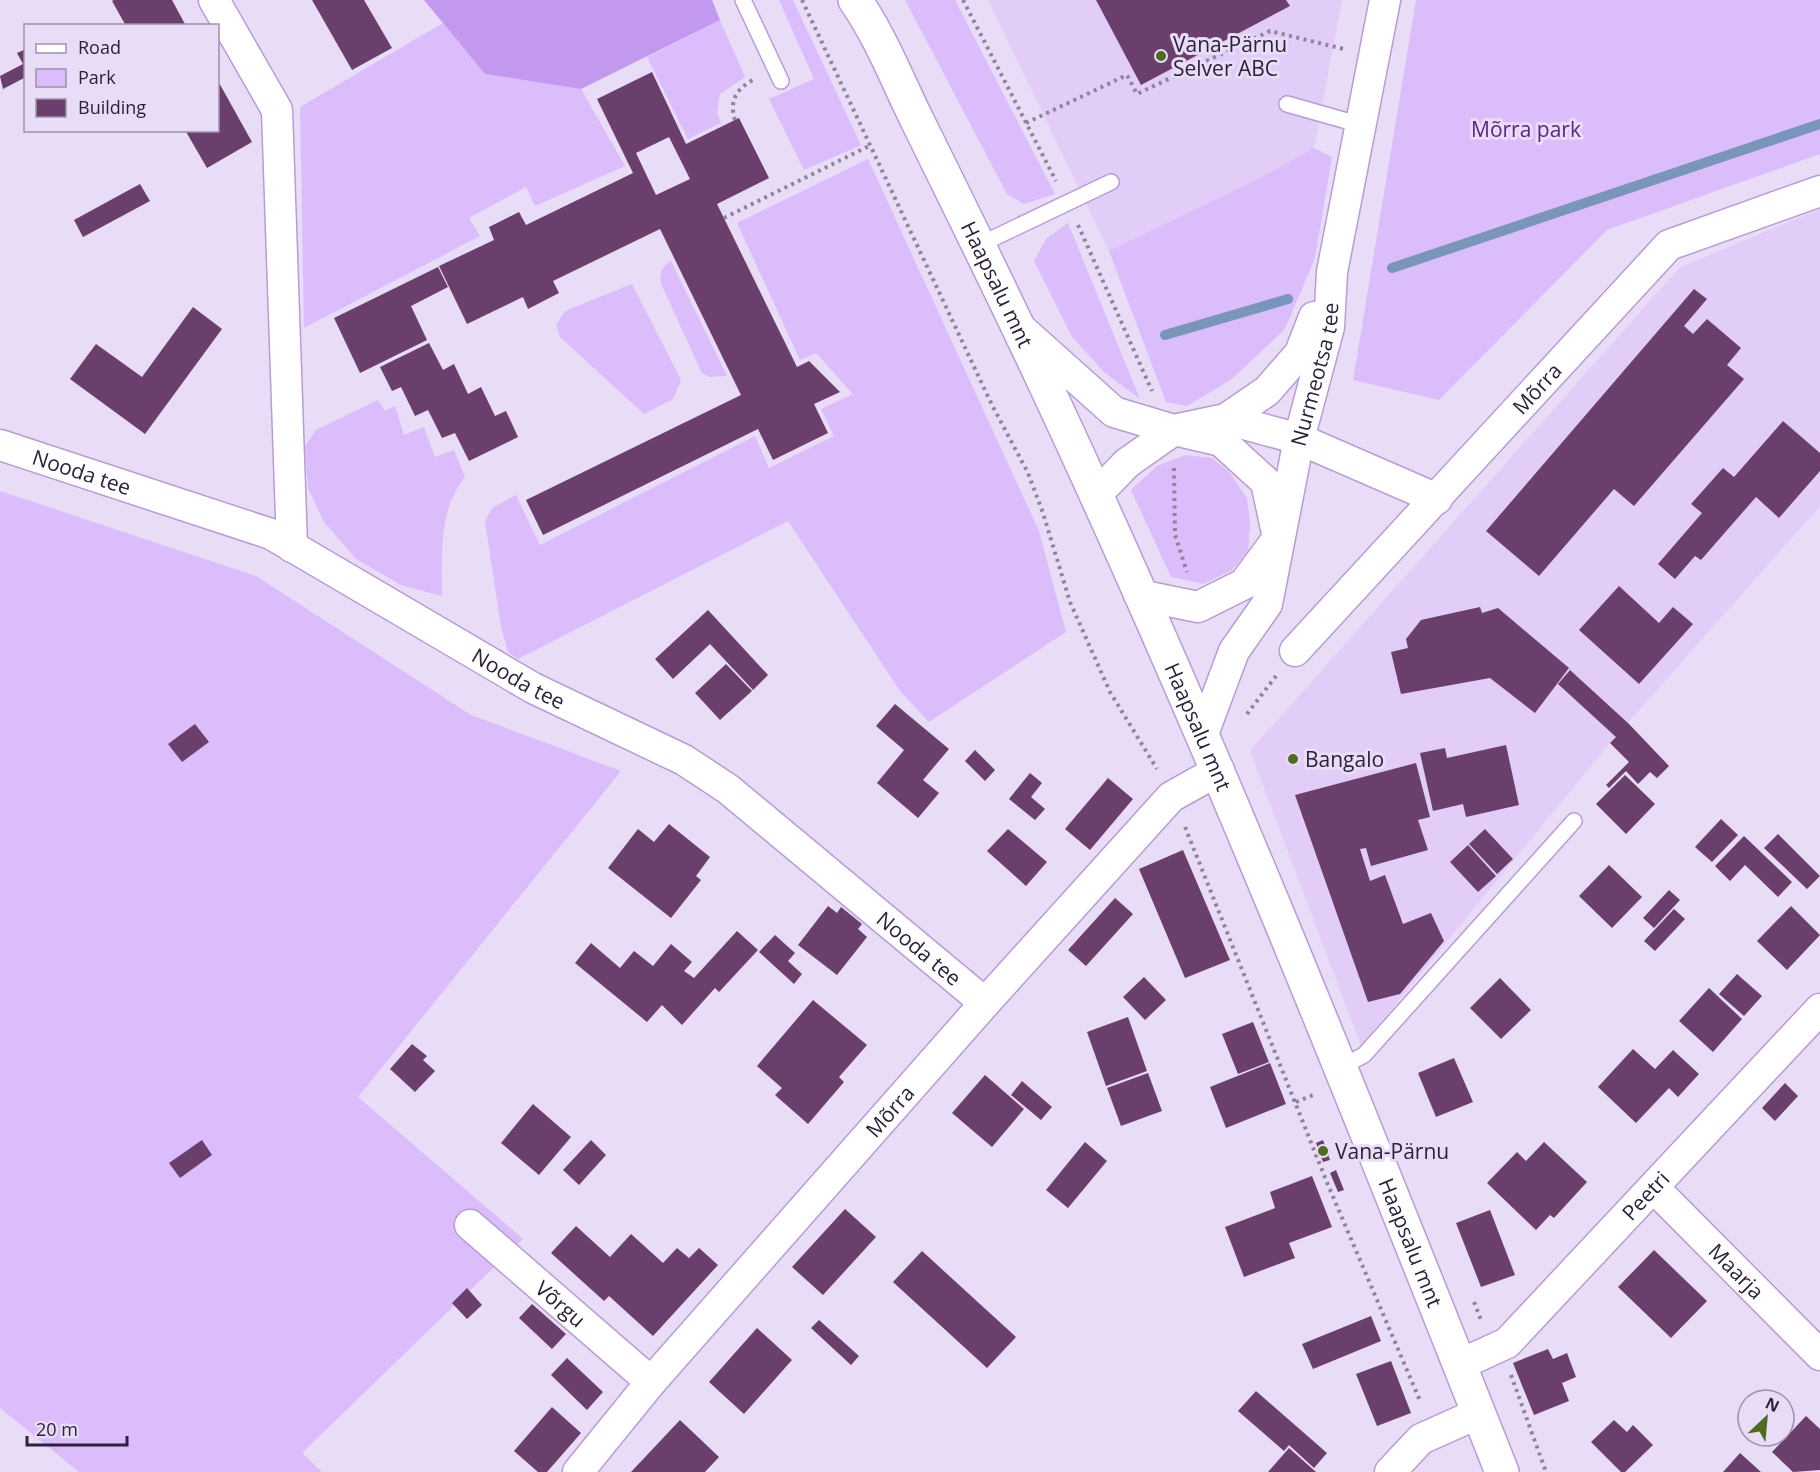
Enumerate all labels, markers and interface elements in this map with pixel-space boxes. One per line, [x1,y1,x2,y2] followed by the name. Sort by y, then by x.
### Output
[24,24,219,132] legend
[1173,30,1287,82] place label: Vana-Pärnu Selver ABC
[78,35,121,59] text: Road
[1154,49,1168,63] marker: Vana-Pärnu Selver ABC
[78,65,116,89] text: Park
[78,95,146,119] text: Building
[1471,115,1581,143] park label: Mõrra park
[955,216,1040,352] street label: Haapsalu mnt
[1284,302,1344,449] street label: Nurmeotsa tee
[1506,357,1568,420] street label: Mõrra
[29,443,135,501] street label: Nooda tee
[467,641,570,715] street label: Nooda tee
[1158,658,1238,795] street label: Haapsalu mnt
[1305,745,1384,773] place label: Bangalo
[1286,752,1300,766] marker: Bangalo
[871,905,967,992] street label: Nooda tee
[859,1079,920,1143] street label: Mõrra
[1335,1137,1449,1165] place label: Vana-Pärnu
[1316,1144,1330,1158] marker: Vana-Pärnu
[1615,1165,1675,1226] street label: Peetri
[1372,1174,1449,1311] street label: Haapsalu mnt
[1703,1237,1770,1305] street label: Maarja
[530,1274,592,1333] street label: Võrgu
[1736,1388,1796,1448] north arrow
[1762,1392,1783,1417] text: N
[27,1409,128,1447] scale bar
[36,1417,78,1441] text: 20 m

